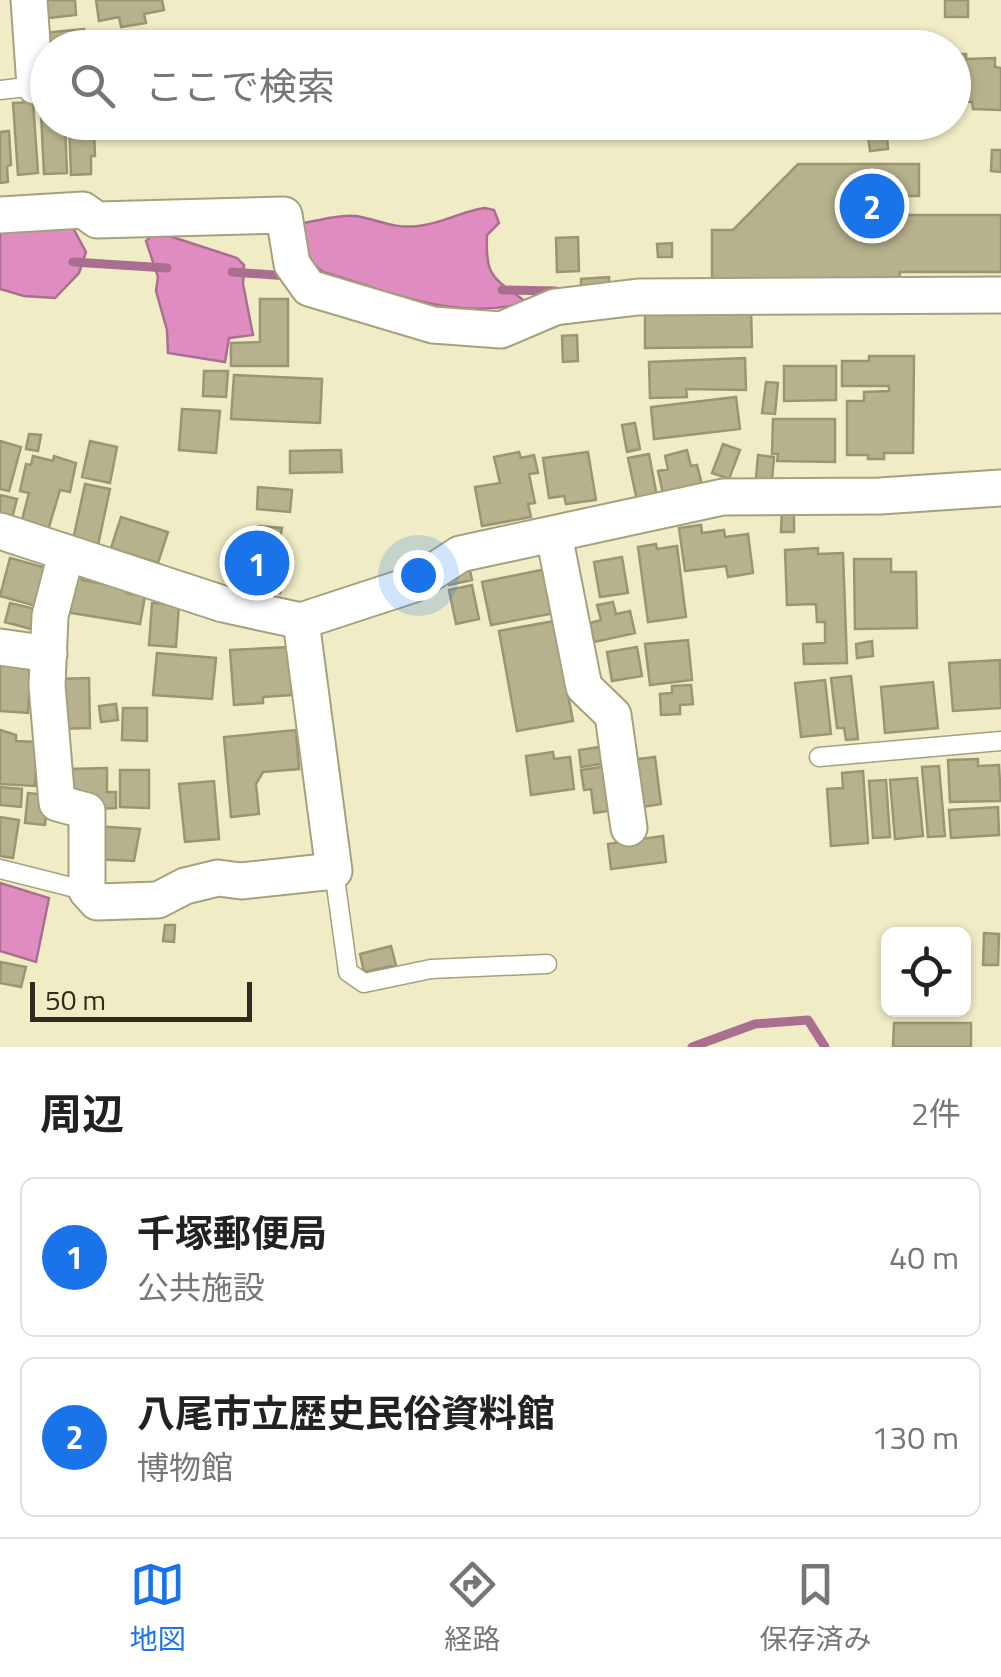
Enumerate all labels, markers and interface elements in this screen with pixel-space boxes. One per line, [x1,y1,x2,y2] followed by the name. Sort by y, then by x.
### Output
[30,30,971,140] search box
[145,57,335,115] text: ここで検索
[65,58,120,113] icon: search
[840,168,904,244] pin: 2
[224,526,290,600] pin: 1
[393,550,444,601] your location
[881,927,971,1017] map controls
[881,927,971,1017] button: locate
[30,977,252,1021] scale bar
[45,978,106,1021] text: 50 m
[40,1081,124,1145] text: 周辺
[911,1089,961,1137] text: 2件
[137,1204,327,1262] text: 千塚郵便局
[66,1233,83,1281] text: 1
[889,1233,959,1281] text: 40 m
[137,1263,265,1311] text: 公共施設
[137,1384,555,1442] text: 八尾市立歴史民俗資料館
[66,1413,83,1461] text: 2
[871,1413,959,1461] text: 130 m
[137,1443,233,1491] text: 博物館
[129,1557,186,1660] tab: 地図
[444,1557,501,1660] tab: 経路
[759,1557,872,1660] tab: 保存済み

